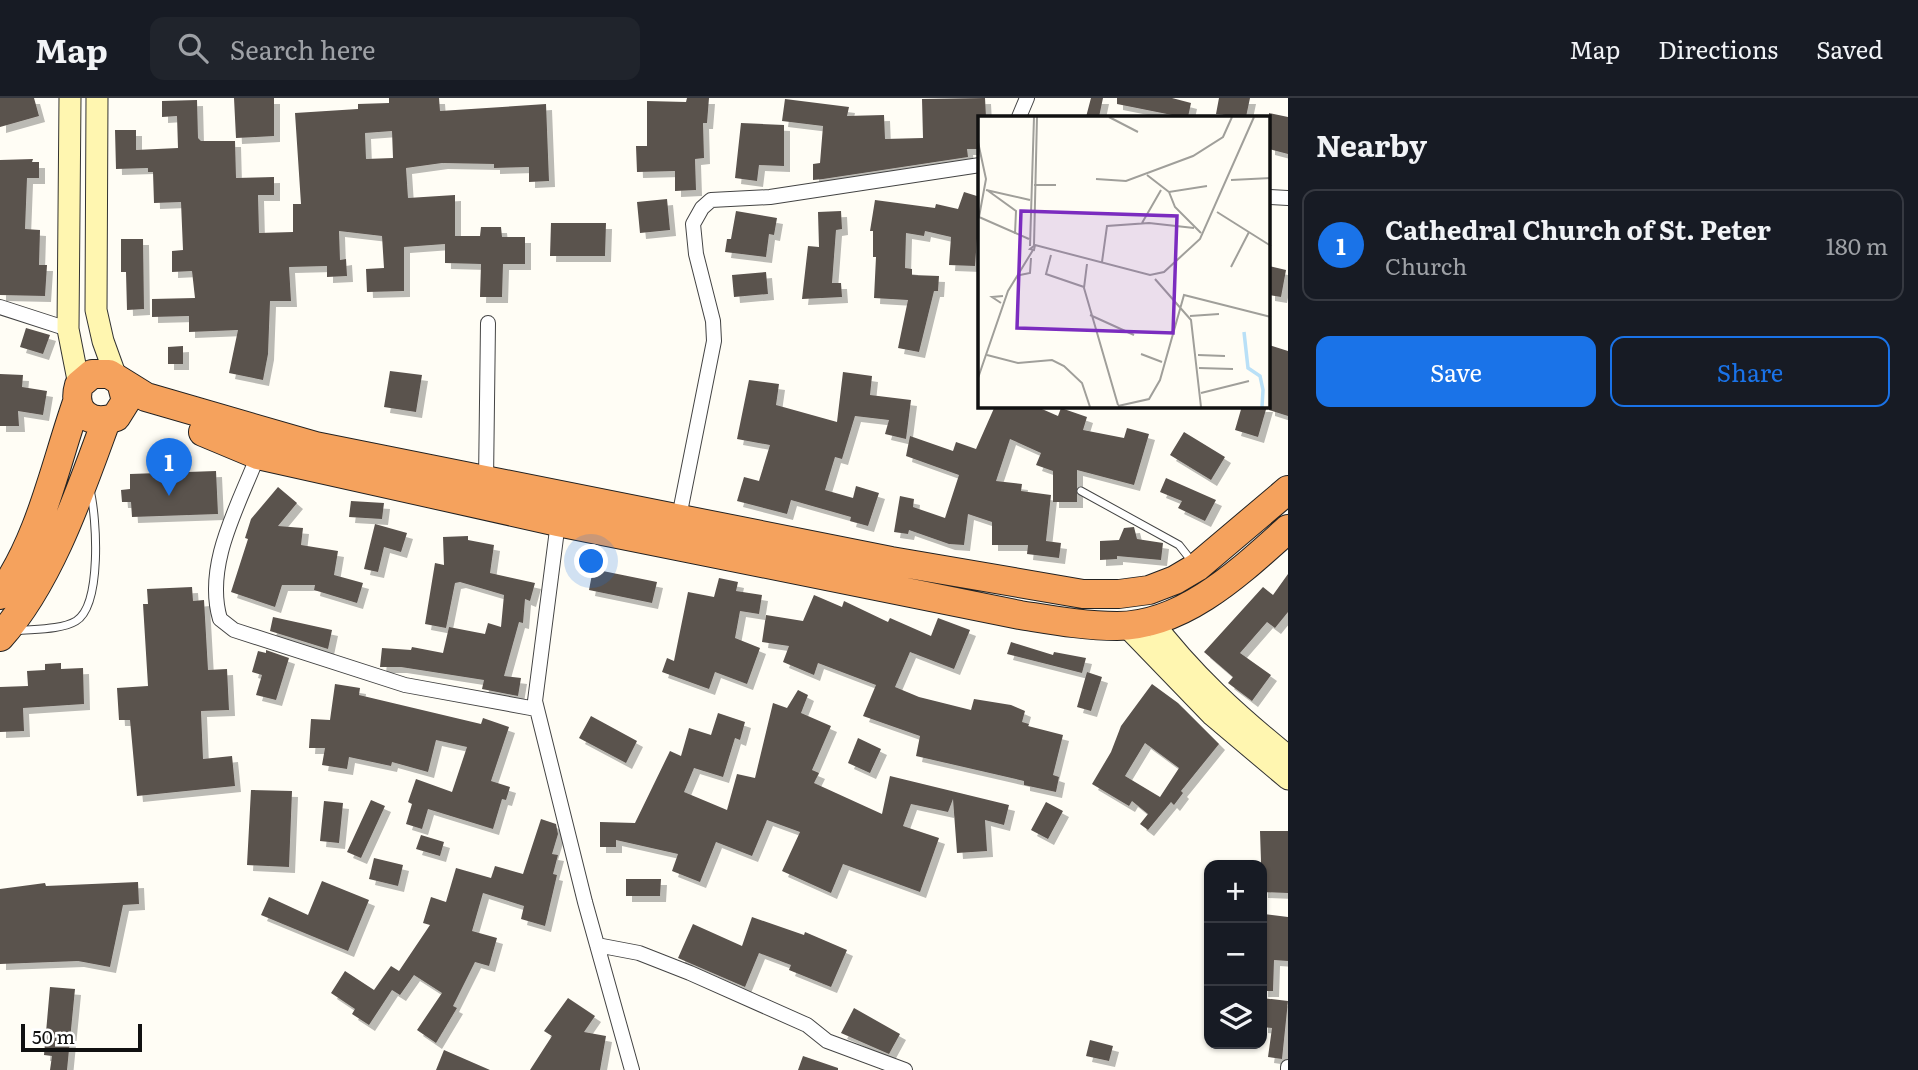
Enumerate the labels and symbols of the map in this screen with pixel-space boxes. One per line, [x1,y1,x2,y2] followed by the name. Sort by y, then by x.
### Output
[978,116,1270,408] inset map
[146,438,192,496] pin: 1
[574,544,608,578] your location
[21,1021,142,1053] scale bar

